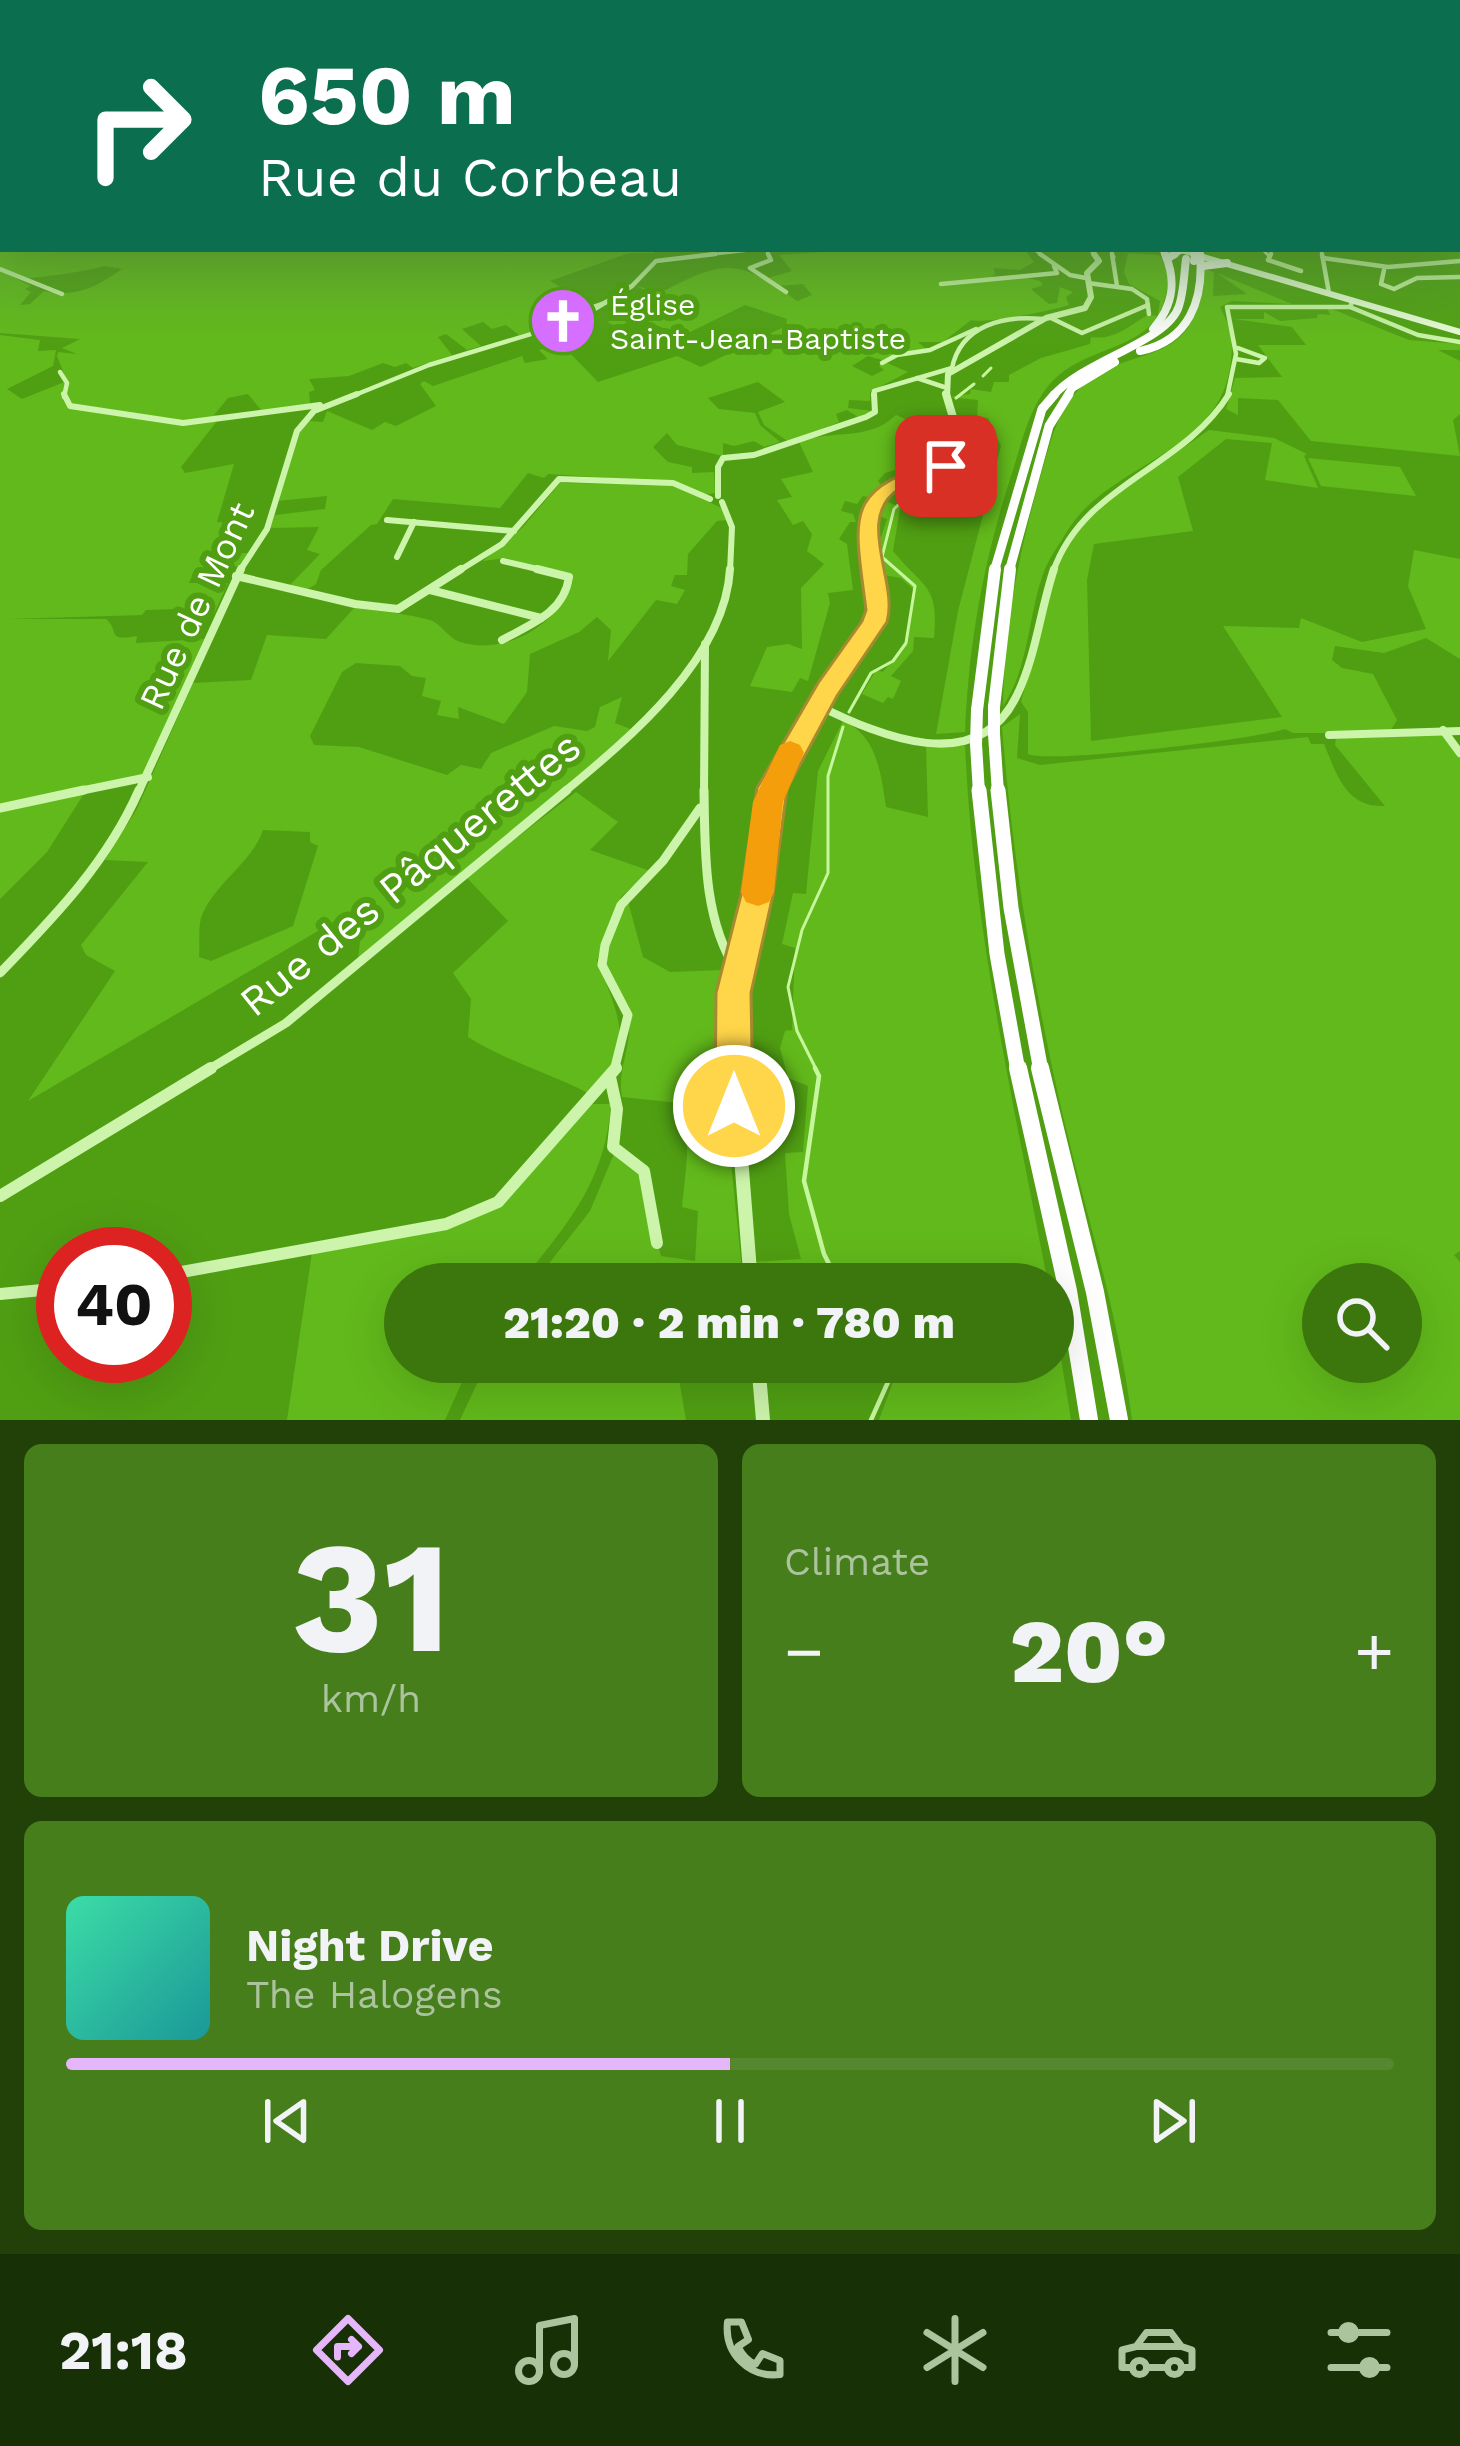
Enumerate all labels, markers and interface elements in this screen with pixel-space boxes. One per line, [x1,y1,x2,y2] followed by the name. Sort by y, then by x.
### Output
[258,46,516,144] text: 650 m
[60,48,216,204] icon: right
[258,146,682,209] text: Rue du Corbeau
[528,286,598,356] church icon: Église Saint-Jean-Baptiste
[610,287,906,356] place label: Église Saint-Jean-Baptiste
[895,415,997,517] pin
[913,433,979,499] icon: arrive
[131,496,263,716] street label: Rue de Mont
[230,722,590,1026] street label: Rue des Pâquerettes
[671,1043,797,1169] position arrow
[36,1227,192,1383] speed limit sign: 40
[1302,1263,1422,1383] map controls
[1302,1263,1422,1383] button: search
[503,1296,955,1349] text: 21:20 · 2 min · 780 m
[291,1506,451,1689] text: 31
[784,1539,930,1584] text: Climate
[1010,1598,1168,1704] text: 20°
[784,1613,824,1690] text: −
[1354,1613,1394,1690] text: +
[321,1676,421,1721] text: km/h
[246,1919,494,1972] text: Night Drive
[246,1972,502,2017] text: The Halogens
[254,2088,320,2154] icon: previous
[697,2088,763,2154] icon: pause
[1140,2088,1206,2154] icon: next
[306,2308,390,2392] icon: directions
[508,2308,592,2392] icon: music
[710,2308,794,2392] icon: phone
[913,2308,997,2392] icon: climate
[1115,2308,1199,2392] icon: car
[1317,2308,1401,2392] icon: filters
[59,2319,188,2382] text: 21:18

